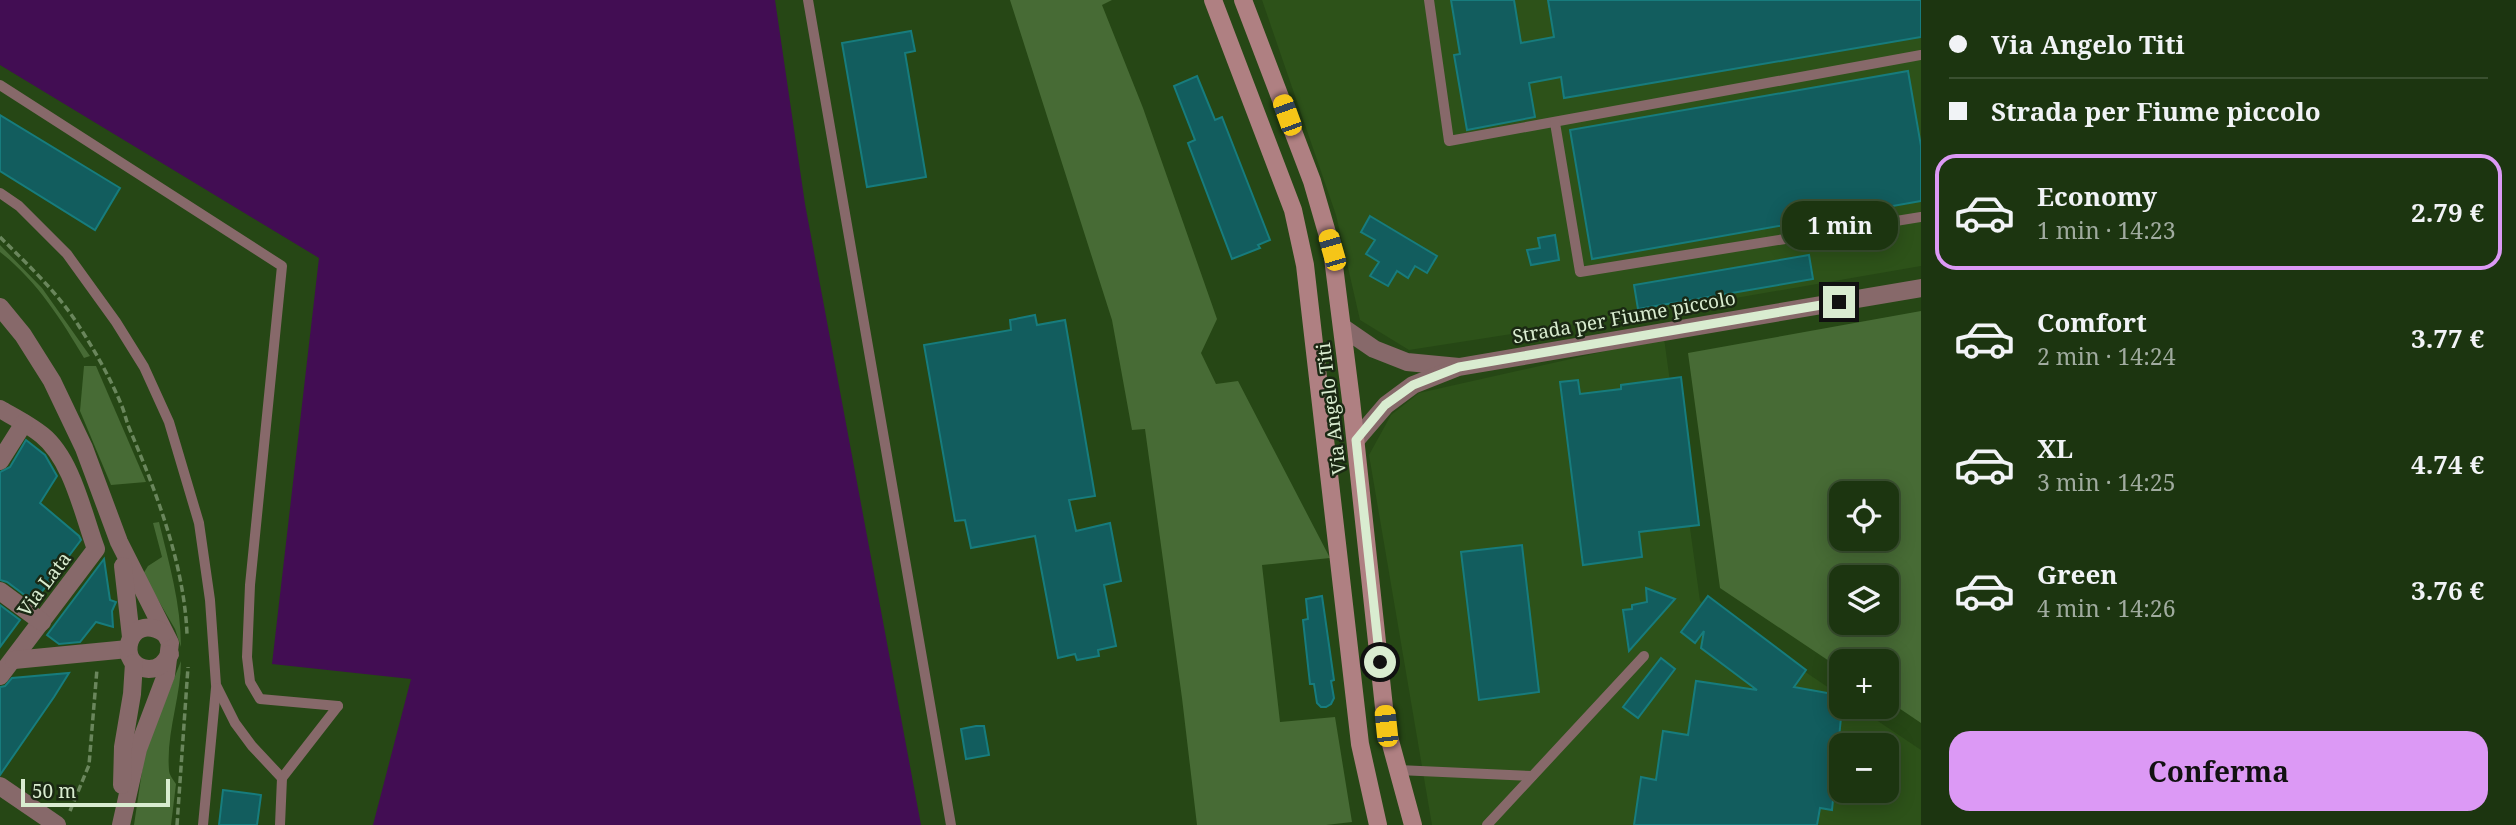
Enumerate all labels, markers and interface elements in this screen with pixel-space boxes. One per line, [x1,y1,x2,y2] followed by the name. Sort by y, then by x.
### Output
[1991,26,2185,62] text: Via Angelo Titi
[1270,92,1305,138] car
[1991,93,2321,129] text: Strada per Fiume piccolo
[2037,178,2157,214] text: Economy
[1953,181,2016,244] icon: car
[2411,194,2484,230] text: 2.79 €
[1781,201,1897,250] callout: 1 min
[1807,209,1873,241] text: 1 min
[2037,214,2175,246] text: 1 min · 14:23
[1317,227,1348,273] car
[1510,285,1738,349] street label: Strada per Fiume piccolo
[1823,286,1855,318] route end
[2037,304,2147,340] text: Comfort
[1953,307,2016,370] icon: car
[2411,320,2484,356] text: 3.77 €
[2037,340,2175,372] text: 2 min · 14:24
[1310,341,1352,477] street label: Via Angelo Titi
[2037,430,2073,466] text: XL
[1953,433,2016,496] icon: car
[2411,446,2484,482] text: 4.74 €
[2037,466,2175,498] text: 3 min · 14:25
[1829,481,1899,803] map controls
[1829,481,1899,551] button: locate
[11,546,77,622] street label: Via Lata
[2037,556,2118,592] text: Green
[1953,559,2016,622] icon: car
[1829,565,1899,635] button: layers
[2411,572,2484,608] text: 3.76 €
[2037,592,2175,624] text: 4 min · 14:26
[1364,646,1396,678] route start
[1829,649,1899,719] button: +
[1374,704,1399,748] car
[1949,731,2488,811] button: Conferma
[1829,733,1899,803] button: −
[21,776,170,808] scale bar
[32,778,76,804] text: 50 m

